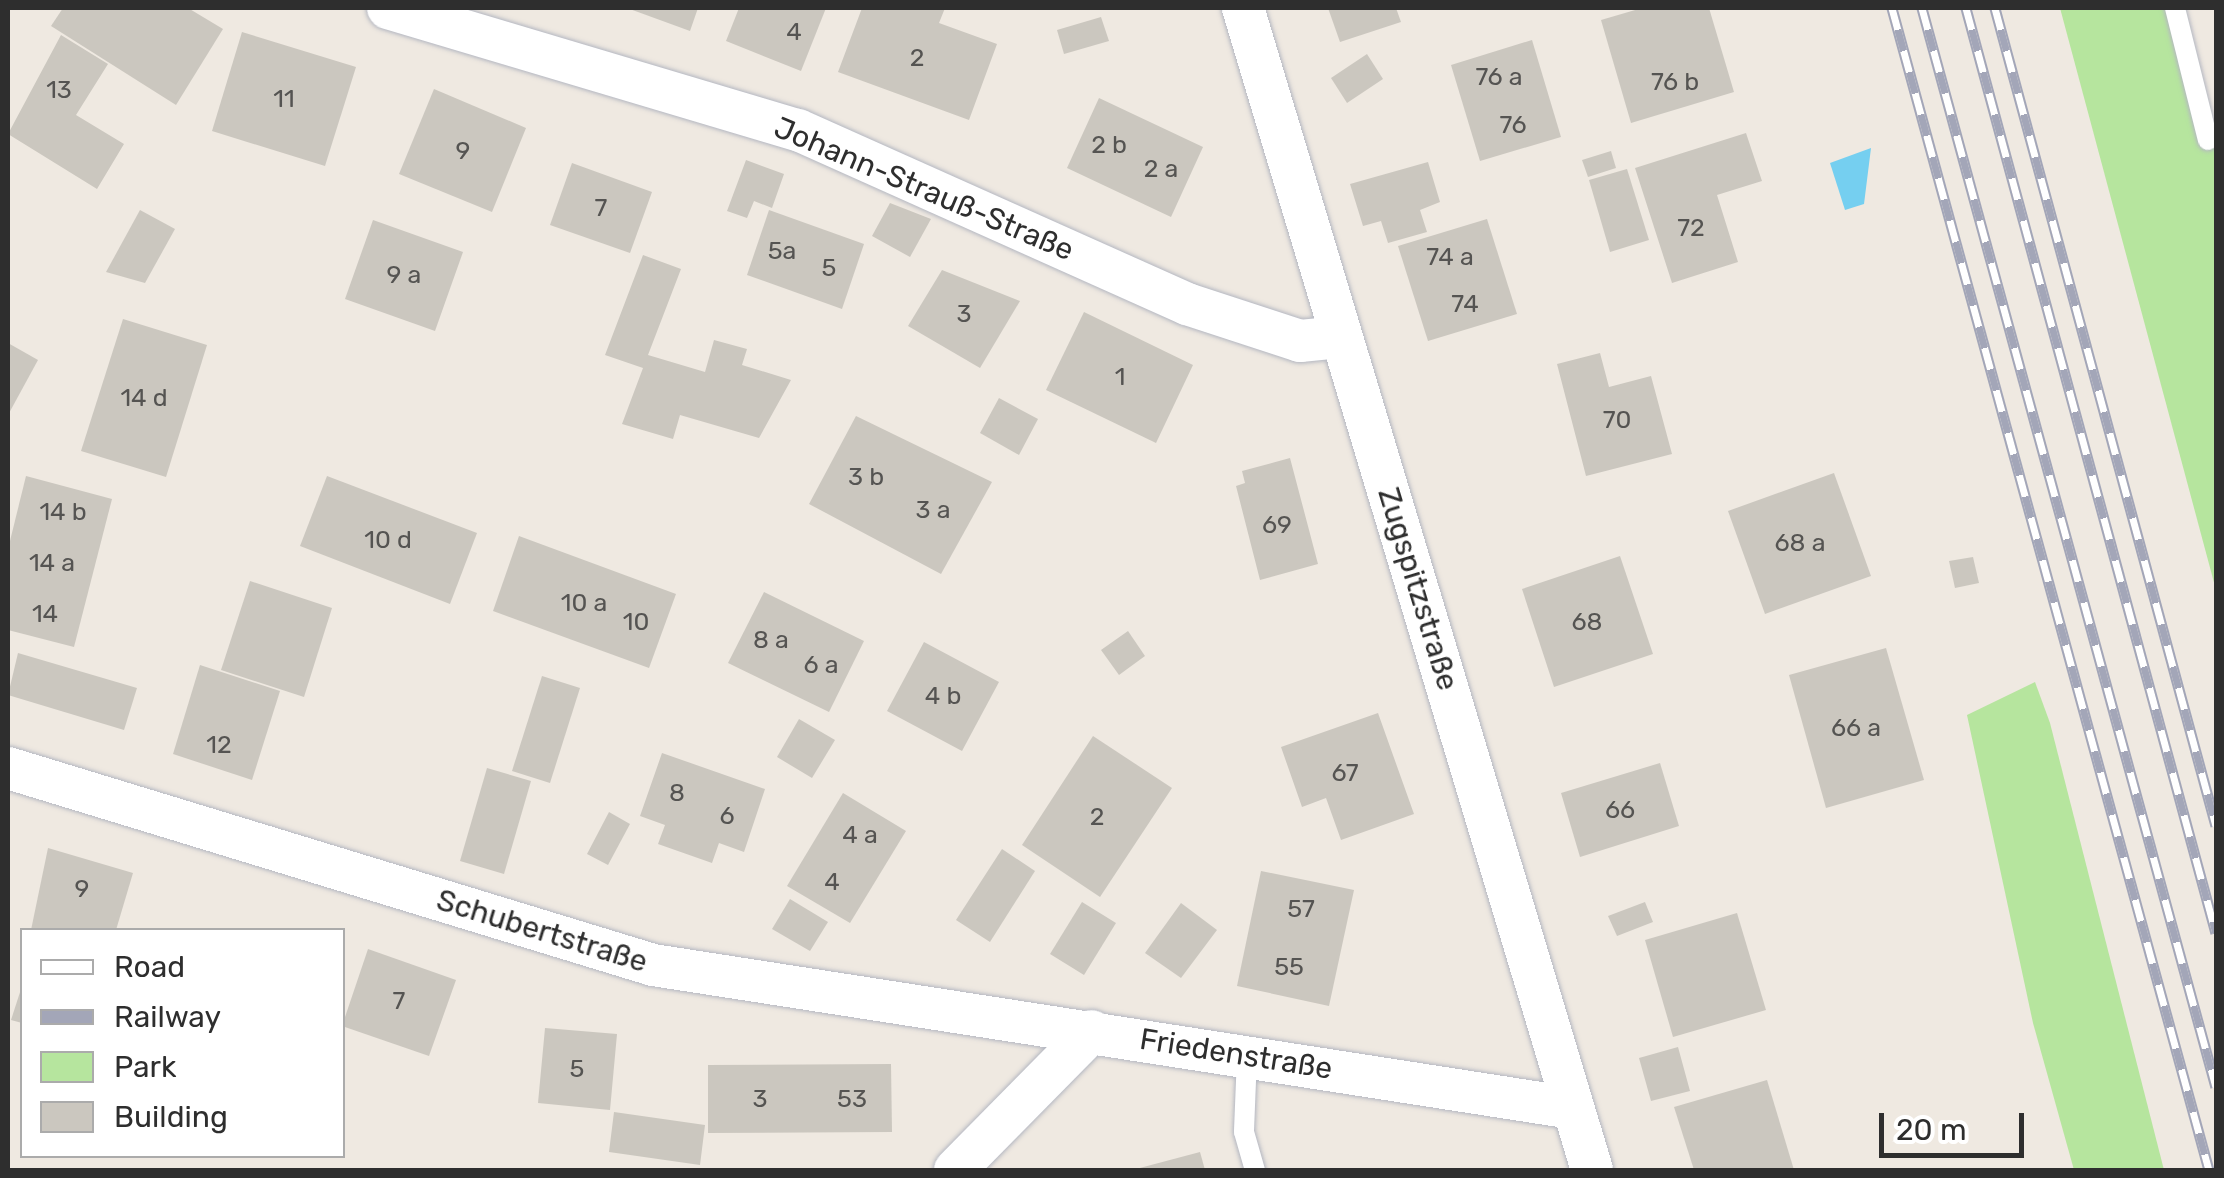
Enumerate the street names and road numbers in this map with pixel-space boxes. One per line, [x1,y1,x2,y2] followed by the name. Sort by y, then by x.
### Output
[769,110,1079,268] street label: Johann-Strauß-Straße
[1370,483,1466,695] street label: Zugspitzstraße
[432,882,652,980] street label: Schubertstraße
[1137,1021,1335,1087] street label: Friedenstraße

